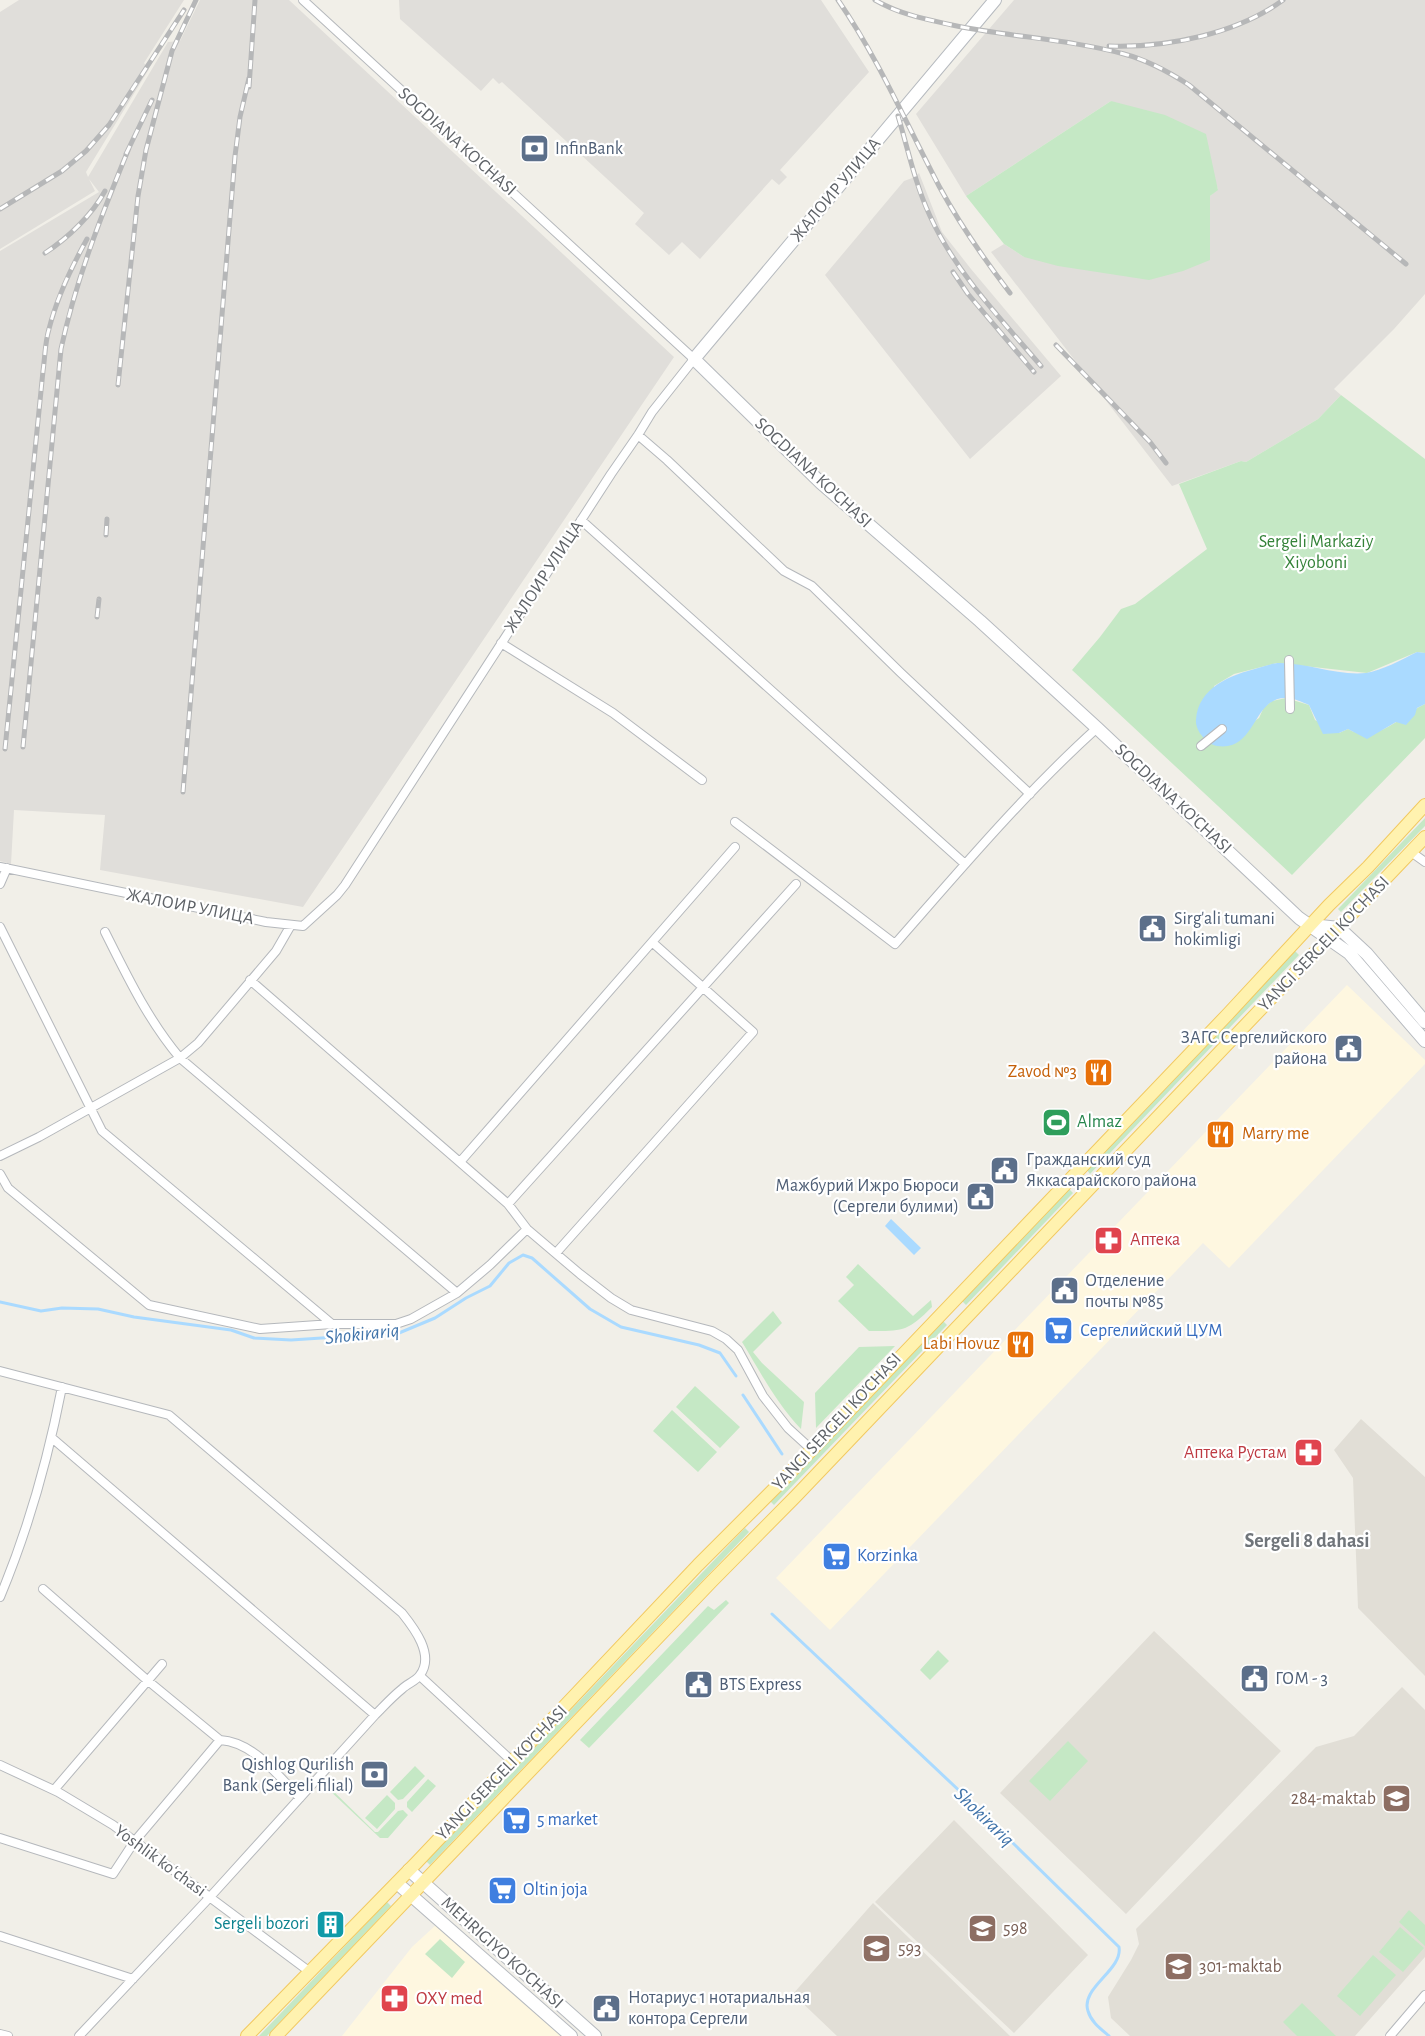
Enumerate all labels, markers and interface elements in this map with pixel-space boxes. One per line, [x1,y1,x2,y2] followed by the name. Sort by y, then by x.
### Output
[395,84,519,200] street label: SOGDIANA KO'CHASI
[518,133,550,165] bank icon: InfinBank
[788,134,885,245] street label: ЖАЛОИР УЛИЦА
[555,140,624,158] place label: InfinBank
[751,415,875,531] street label: SOGDIANA KO'CHASI
[501,518,587,636] street label: ЖАЛОИР УЛИЦА
[1259,533,1374,572] park label: Sergeli Markaziy Xiyoboni
[1111,741,1235,857] street label: SOGDIANA KO'CHASI
[1255,873,1393,1015] street label: YANGI SERGELI KO'CHASI
[125,886,256,928] street label: ЖАЛОИР УЛИЦА
[1174,910,1275,949] place label: Sirg'ali tumani hokimligi
[1137,913,1169,945] public building icon: Sirg'ali tumani hokimligi
[1181,1029,1327,1068] place label: ЗАГС Сергелийского района
[1332,1032,1364,1064] public building icon: ЗАГС Сергелийского района
[1082,1056,1114,1088] restaurant icon: Zavod №3
[1008,1063,1077,1081] place label: Zavod №3
[1040,1106,1072,1138] sports icon: Almaz
[1077,1113,1122,1131] place label: Almaz
[1205,1118,1237,1150] restaurant icon: Marry me
[1242,1125,1309,1143] place label: Marry me
[1026,1151,1197,1190] place label: Гражданский суд Яккасарайского района
[989,1154,1021,1186] public building icon: Гражданский суд Яккасарайского района
[775,1176,959,1216] place label: Мажбурий Ижро Бюроси (Сергели булими)
[964,1180,996,1212] public building icon: Мажбурий Ижро Бюроси (Сергели булими)
[1093,1224,1125,1256] pharmacy icon: Аптека
[1130,1231,1180,1249] place label: Аптека
[1085,1272,1164,1311] place label: Отделение почты №85
[1048,1275,1080,1307] public building icon: Отделение почты №85
[1043,1315,1075,1347] supermarket icon: Сергелийский ЦУМ
[324,1320,400,1348] water label: Shokirariq
[1080,1322,1223,1340] place label: Сергелийский ЦУМ
[1005,1328,1037,1360] restaurant icon: Labi Hovuz
[923,1335,1000,1353] place label: Labi Hovuz
[769,1350,905,1494] street label: YANGI SERGELI KO'CHASI
[1292,1437,1324,1469] pharmacy icon: Аптека Рустам
[1184,1444,1287,1462] place label: Аптека Рустам
[1245,1531,1369,1551] district label: Sergeli 8 dahasi
[820,1540,852,1572] supermarket icon: Korzinka
[857,1547,918,1565] place label: Korzinka
[1238,1663,1270,1695] public building icon: ГОМ - 3
[682,1669,714,1701] public building icon: BTS Express
[1275,1670,1328,1688] place label: ГОМ - 3
[719,1676,802,1694] place label: BTS Express
[433,1702,571,1844] street label: YANGI SERGELI KO'CHASI
[222,1756,354,1795] place label: Qishlog Qurilish Bank (Sergeli filial)
[359,1759,391,1791] bank icon: Qishlog Qurilish Bank (Sergeli filial)
[1381,1783,1413,1815] school or university icon: 284-maktab
[950,1784,1018,1850] water label: Shokirariq
[1291,1790,1376,1808] place label: 284-maktab
[500,1804,532,1836] supermarket icon: 5 market
[537,1811,598,1829] place label: 5 market
[111,1822,209,1900] street label: Yoshlik koʻchasi
[486,1874,518,1906] supermarket icon: Oltin joja
[523,1881,588,1899] place label: Oltin joja
[438,1894,566,2012] street label: MEHRIGIYO KO'CHASI
[314,1908,346,1940] building icon: Sergeli bozori
[966,1913,998,1945] school or university icon: 598
[214,1915,309,1933] place label: Sergeli bozori
[1003,1920,1028,1938] place label: 598
[861,1933,893,1965] school or university icon: 593
[898,1940,921,1958] place label: 593
[1162,1951,1194,1983] school or university icon: 301-maktab
[1199,1958,1282,1976] place label: 301-maktab
[379,1983,411,2015] pharmacy icon: OXY med
[628,1989,810,2028] place label: Нотариус 1 нотариальная контора Сергели
[416,1990,482,2008] place label: OXY med
[591,1992,623,2024] public building icon: Нотариус 1 нотариальная контора Сергели

